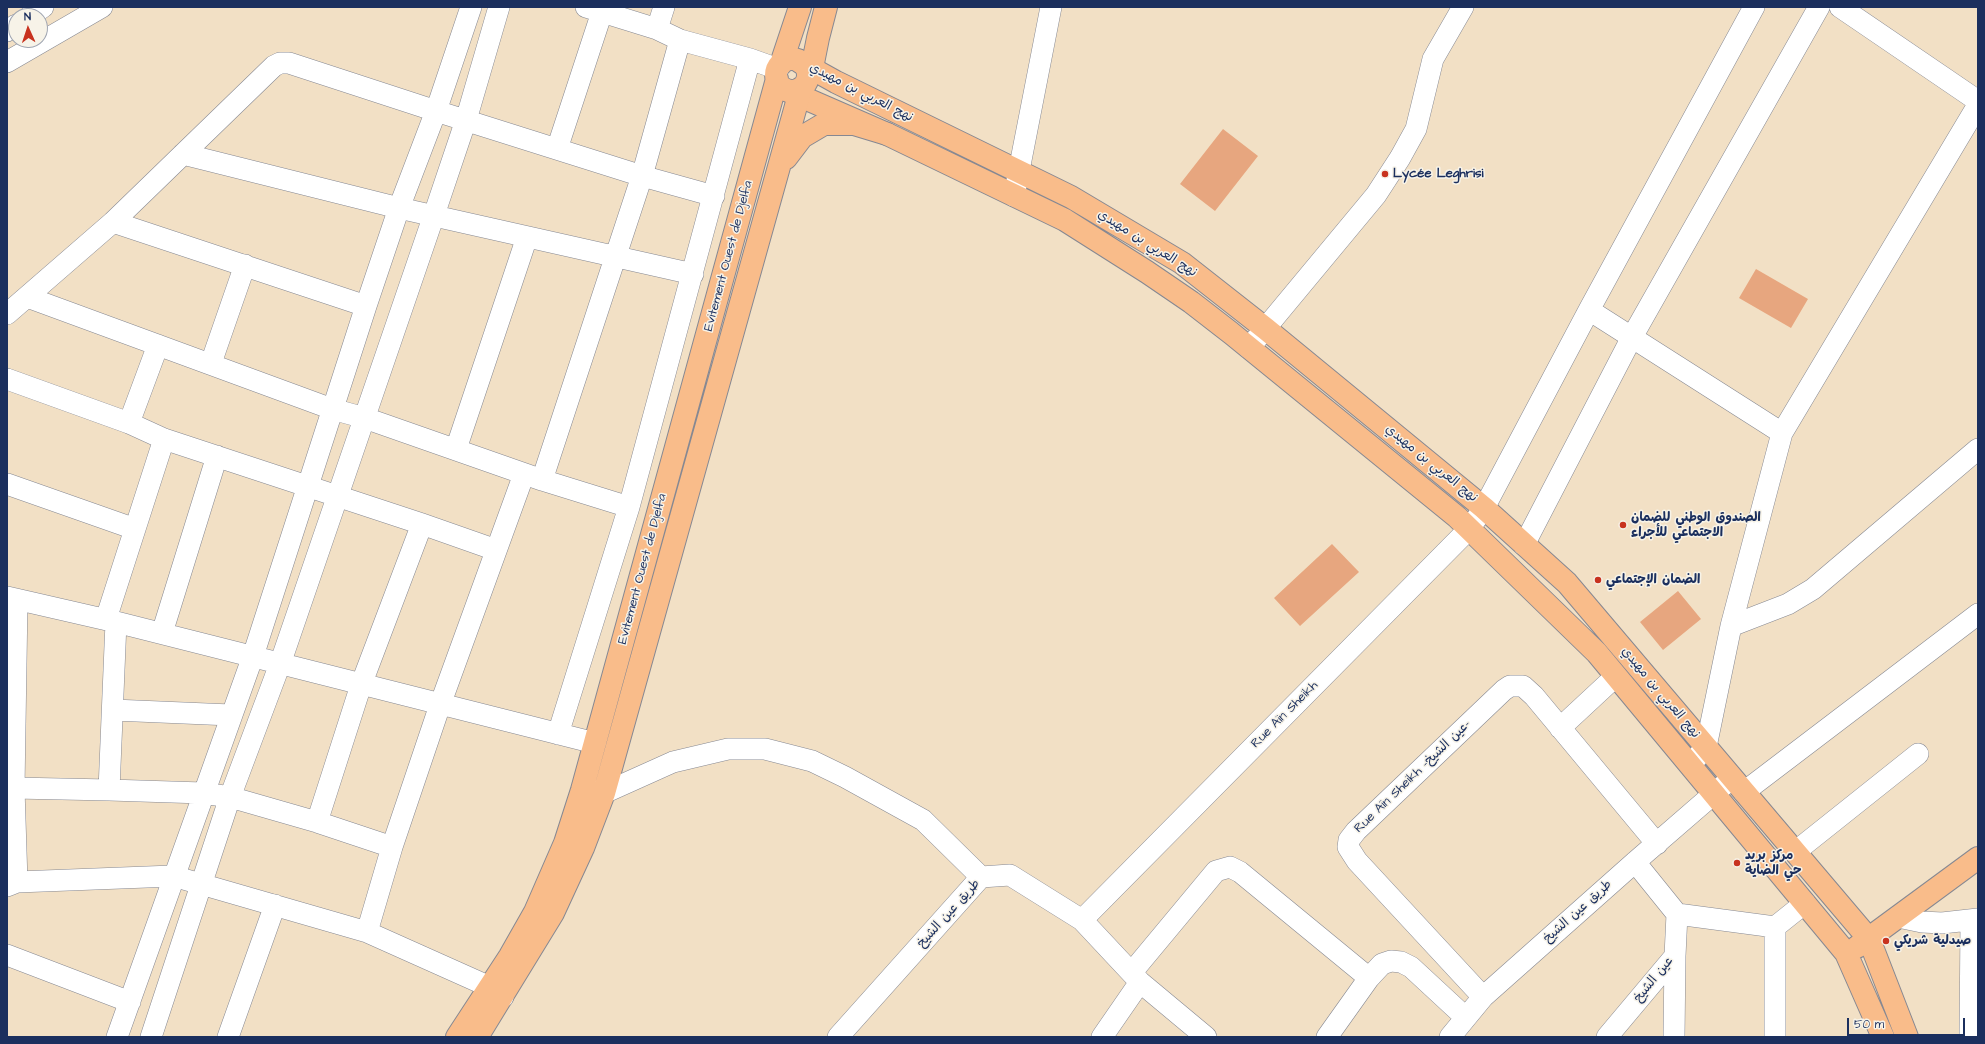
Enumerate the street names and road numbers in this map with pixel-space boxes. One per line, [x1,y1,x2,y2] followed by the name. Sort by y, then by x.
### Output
[806,60,916,126] street label: نهج العربي بن مهيدي
[701,179,757,333] street label: Evitement Ouest de Djelfa
[1094,207,1200,281] street label: نهج العربي بن مهيدي
[1382,422,1480,506] street label: نهج العربي بن مهيدي
[615,492,671,646] street label: Evitement Ouest de Djelfa
[1617,644,1703,742] street label: نهج العربي بن مهيدي
[1248,678,1322,752] street label: Rue Aïn Sheikh
[1352,717,1474,837] street label: Rue Aïn Sheikh -عين الشيخ-
[914,877,984,951] street label: طريق عين الشيخ
[1541,877,1615,947] street label: طريق عين الشيخ
[1631,954,1677,1006] street label: عين الشيخ

